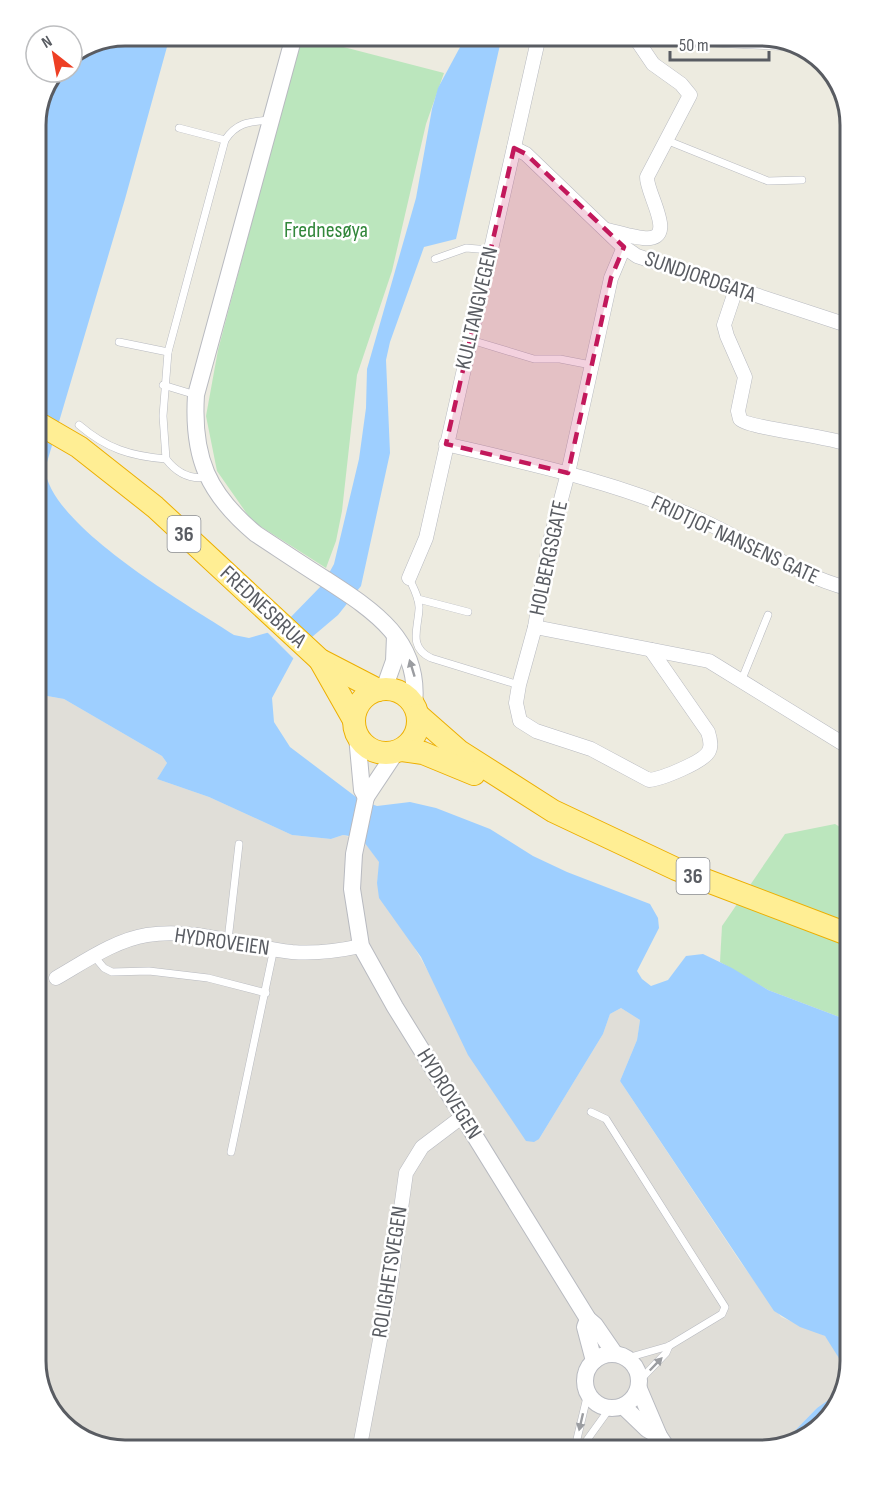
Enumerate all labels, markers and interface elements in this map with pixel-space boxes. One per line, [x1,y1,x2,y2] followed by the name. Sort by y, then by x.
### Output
[24,24,84,84] north arrow
[670,24,769,62] scale bar
[38,32,56,53] text: N
[679,35,709,56] text: 50 m
[284,217,368,244] park label: Frednesøya
[450,244,504,372] street label: KULLTANGVEGEN
[641,245,760,309] street label: SUNDJORDGATA
[647,489,823,591] street label: FRIDTJOF NANSENS GATE
[524,498,574,618] street label: HOLBERGSGATE
[168,516,201,552] road number: 36
[214,560,312,654] street label: FREDNESBRUA
[407,659,416,677] one-way arrow
[676,858,710,894] road number: 36
[173,922,271,962] street label: HYDROVEIEN
[411,1044,487,1144] street label: HYDROVEGEN
[366,1204,414,1340] street label: ROLIGHETSVEGEN
[648,1357,662,1371] one-way arrow
[575,1413,585,1431] one-way arrow

